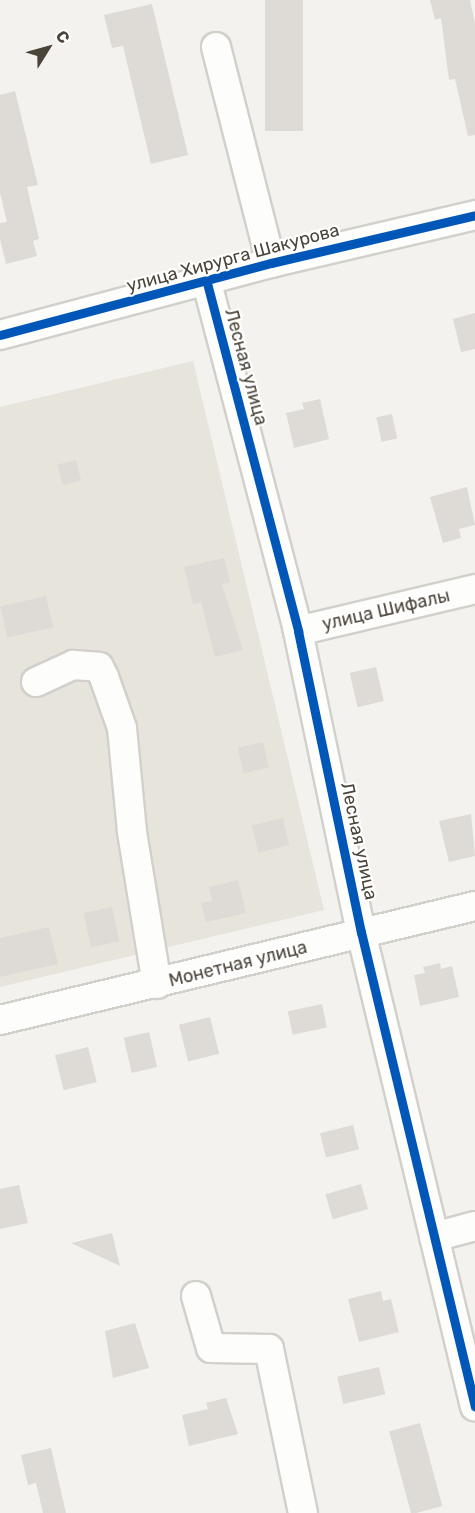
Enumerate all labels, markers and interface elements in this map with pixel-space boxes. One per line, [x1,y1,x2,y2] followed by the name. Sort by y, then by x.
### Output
[18,18,78,78] north arrow
[52,27,74,47] text: С
[124,219,342,297] street label: улица Хирурга Шакурова
[220,306,272,428] street label: Лесная улица
[320,585,452,635] street label: улица Шифалы
[336,780,382,902] street label: Лесная улица
[167,936,309,992] street label: Монетная улица

